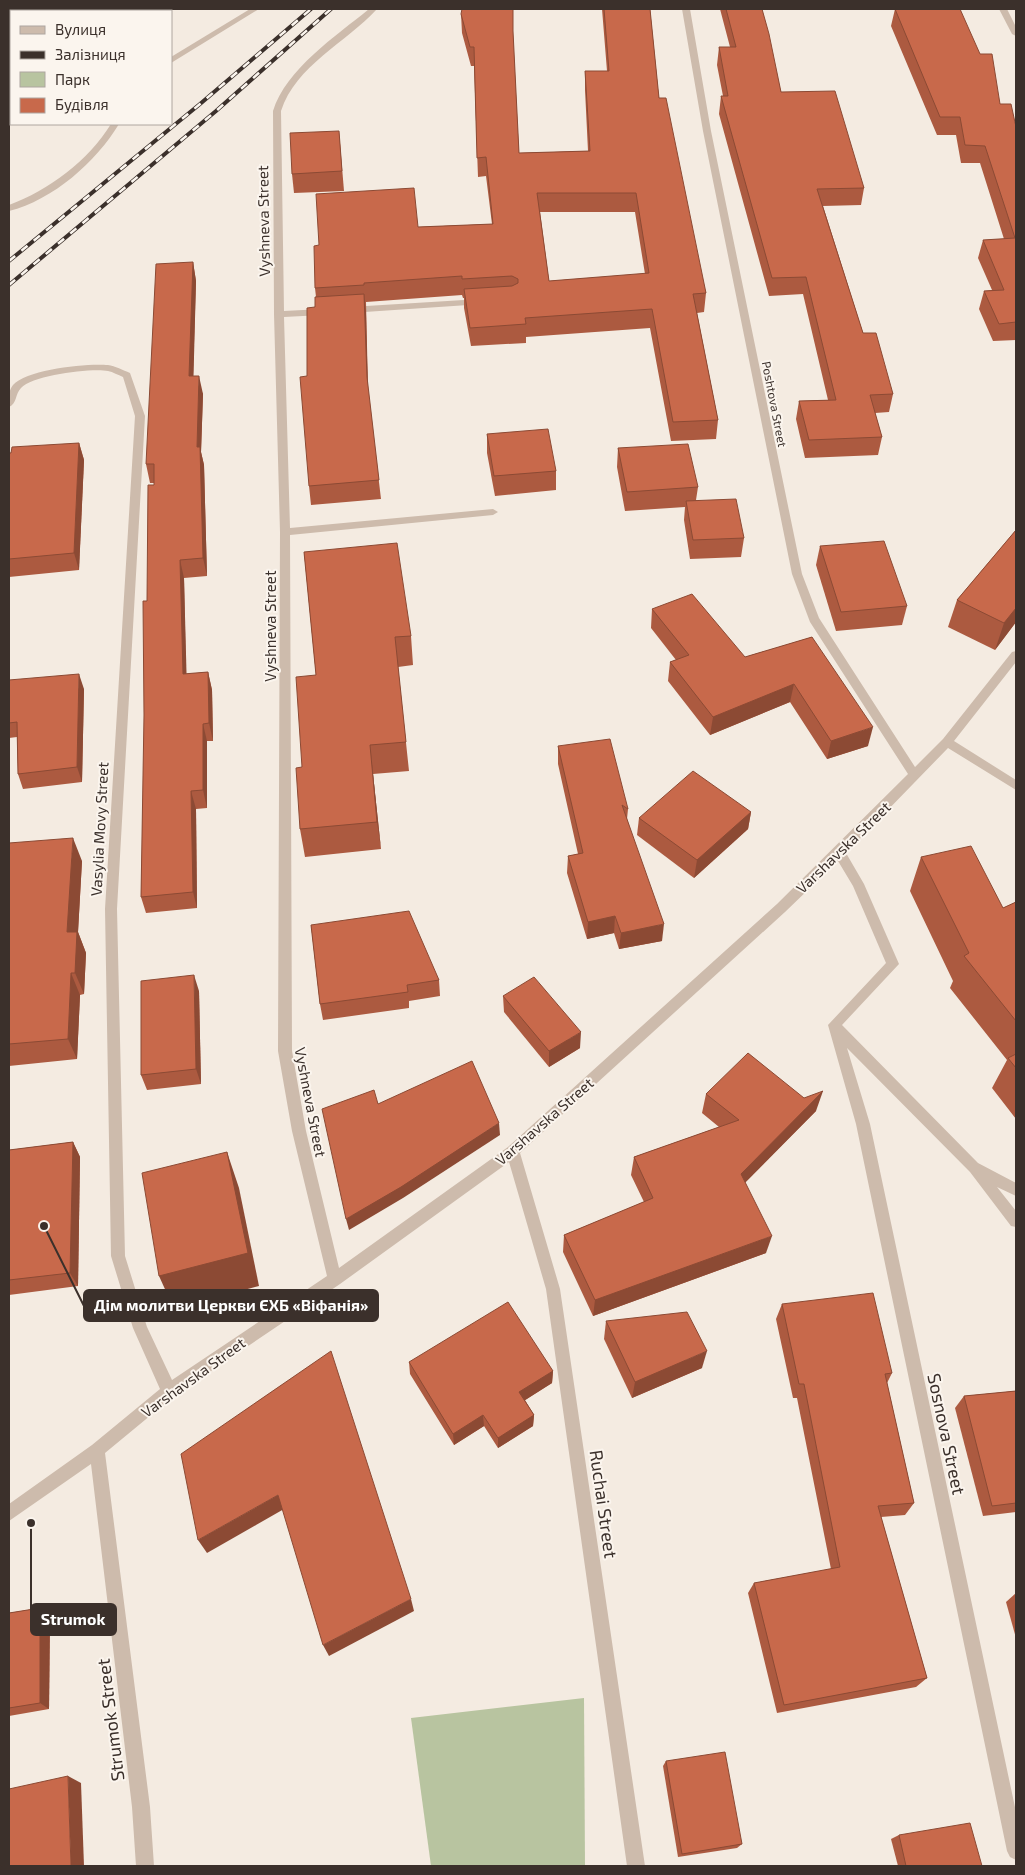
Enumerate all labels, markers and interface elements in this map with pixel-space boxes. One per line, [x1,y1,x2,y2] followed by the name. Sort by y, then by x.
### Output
[10,10,172,125] legend
[55,20,106,39] text: Вулиця
[55,45,126,63] text: Залізниця
[55,70,90,88] text: Парк
[55,95,109,114] text: Будівля
[253,165,273,277] street label: Vyshneva Street
[760,360,790,449] street label: Poshtova Street
[261,570,279,682] street label: Vyshneva Street
[86,761,112,897] street label: Vasylia Movy Street
[792,797,894,897] street label: Varshavska Street
[292,1046,331,1159] street label: Vyshneva Street
[491,1073,597,1168] street label: Varshavska Street
[84,1290,378,1321] callout: Дім молитви Церкви ЄХБ «Віфанія»
[94,1295,368,1314] text: Дім молитви Церкви ЄХБ «Віфанія»
[138,1333,249,1421] street label: Varshavska Street
[923,1371,971,1497] street label: Sosnova Street
[586,1448,622,1560] street label: Ruchai Street
[31,1604,116,1635] callout: Strumok
[41,1609,105,1628] text: Strumok
[92,1657,128,1783] street label: Strumok Street

